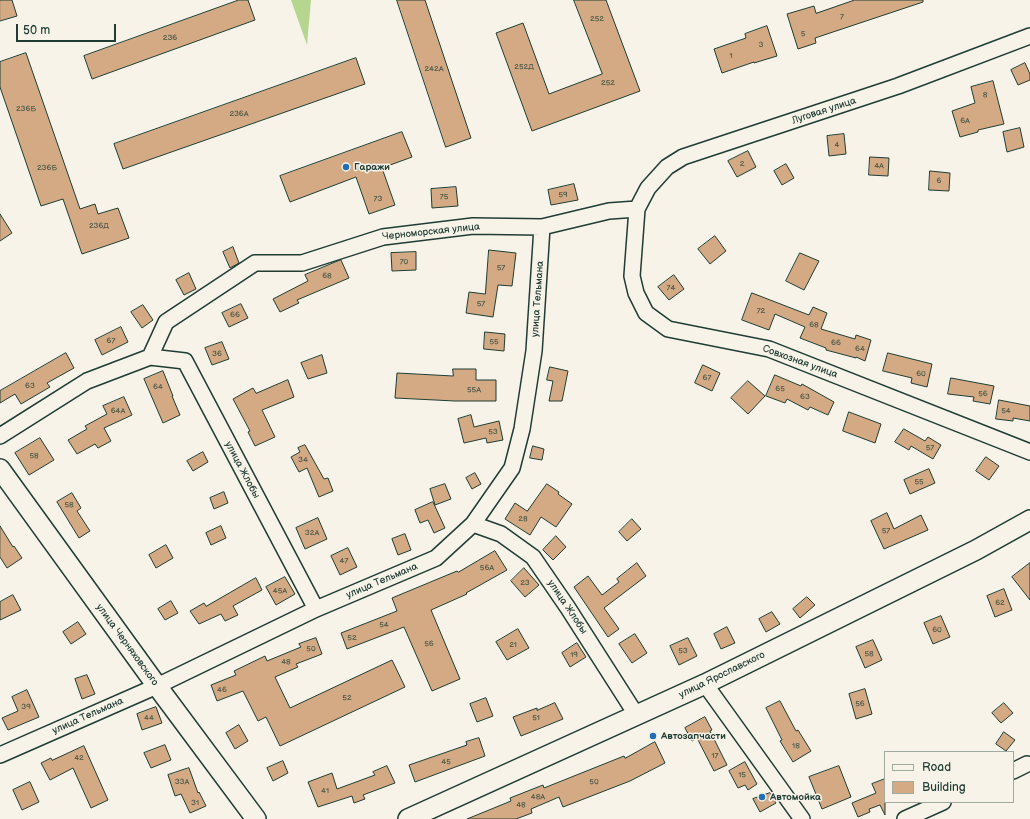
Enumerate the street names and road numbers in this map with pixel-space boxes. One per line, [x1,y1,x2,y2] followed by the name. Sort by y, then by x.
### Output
[790,95,858,127] street label: Луговая улица
[382,221,480,243] street label: Черноморская улица
[529,260,547,338] street label: улица Тельмана
[761,343,839,381] street label: Совхозная улица
[222,440,262,500] street label: улица Жлобы
[344,561,420,601] street label: улица Тельмана
[544,578,590,636] street label: улица Жлобы
[93,602,161,688] street label: улица Черняховского
[677,649,767,701] street label: улица Ярославского
[51,695,125,737] street label: улица Тельмана

